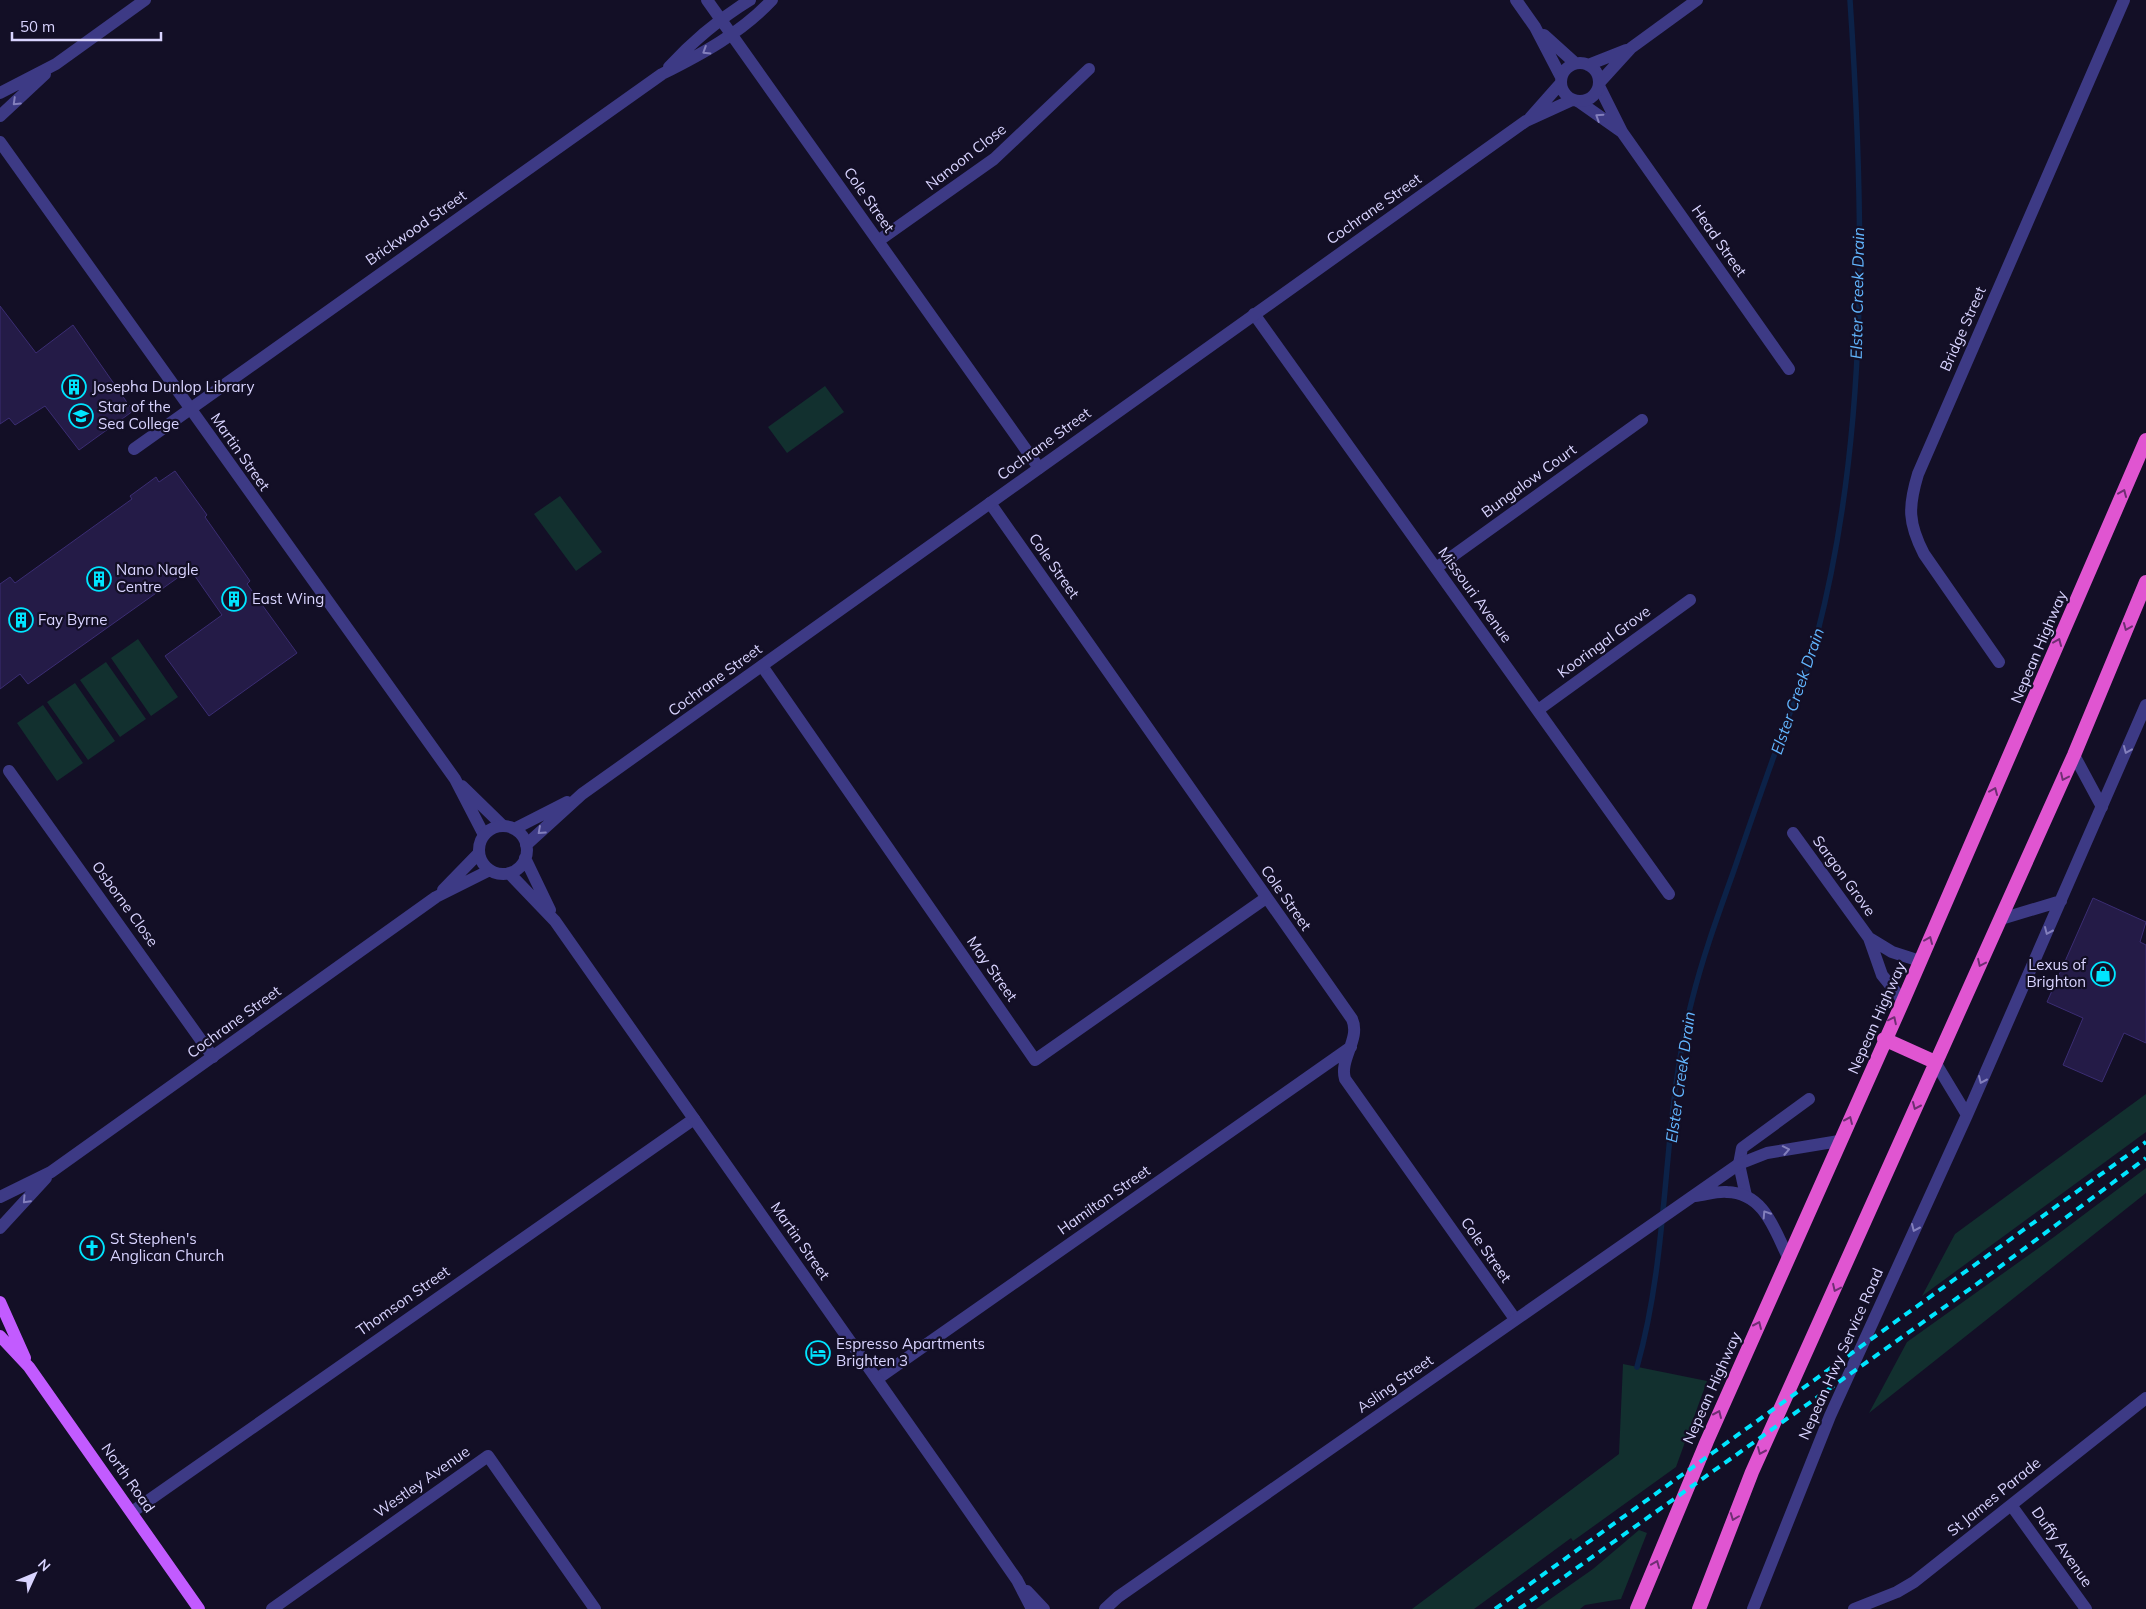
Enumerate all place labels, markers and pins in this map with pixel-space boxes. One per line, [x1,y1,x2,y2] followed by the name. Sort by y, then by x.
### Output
[61,374,87,400] building icon: Josepha Dunlop Library
[92,377,255,396] place label: Josepha Dunlop Library
[98,397,179,433] place label: Star of the Sea College
[68,403,94,429] school or university icon: Star of the Sea College
[116,560,198,596] place label: Nano Nagle Centre
[86,566,112,592] building icon: Nano Nagle Centre
[221,586,247,612] building icon: East Wing
[252,589,324,608] place label: East Wing
[8,607,34,633] building icon: Fay Byrne
[38,610,108,629] place label: Fay Byrne
[2026,955,2087,991] place label: Lexus of Brighton
[2090,961,2116,987] shop icon: Lexus of Brighton
[110,1229,224,1265] place label: St Stephen's Anglican Church
[79,1235,105,1261] church icon: St Stephen's Anglican Church
[836,1334,985,1370] place label: Espresso Apartments Brighten 3
[805,1340,831,1366] hotel icon: Espresso Apartments Brighten 3

